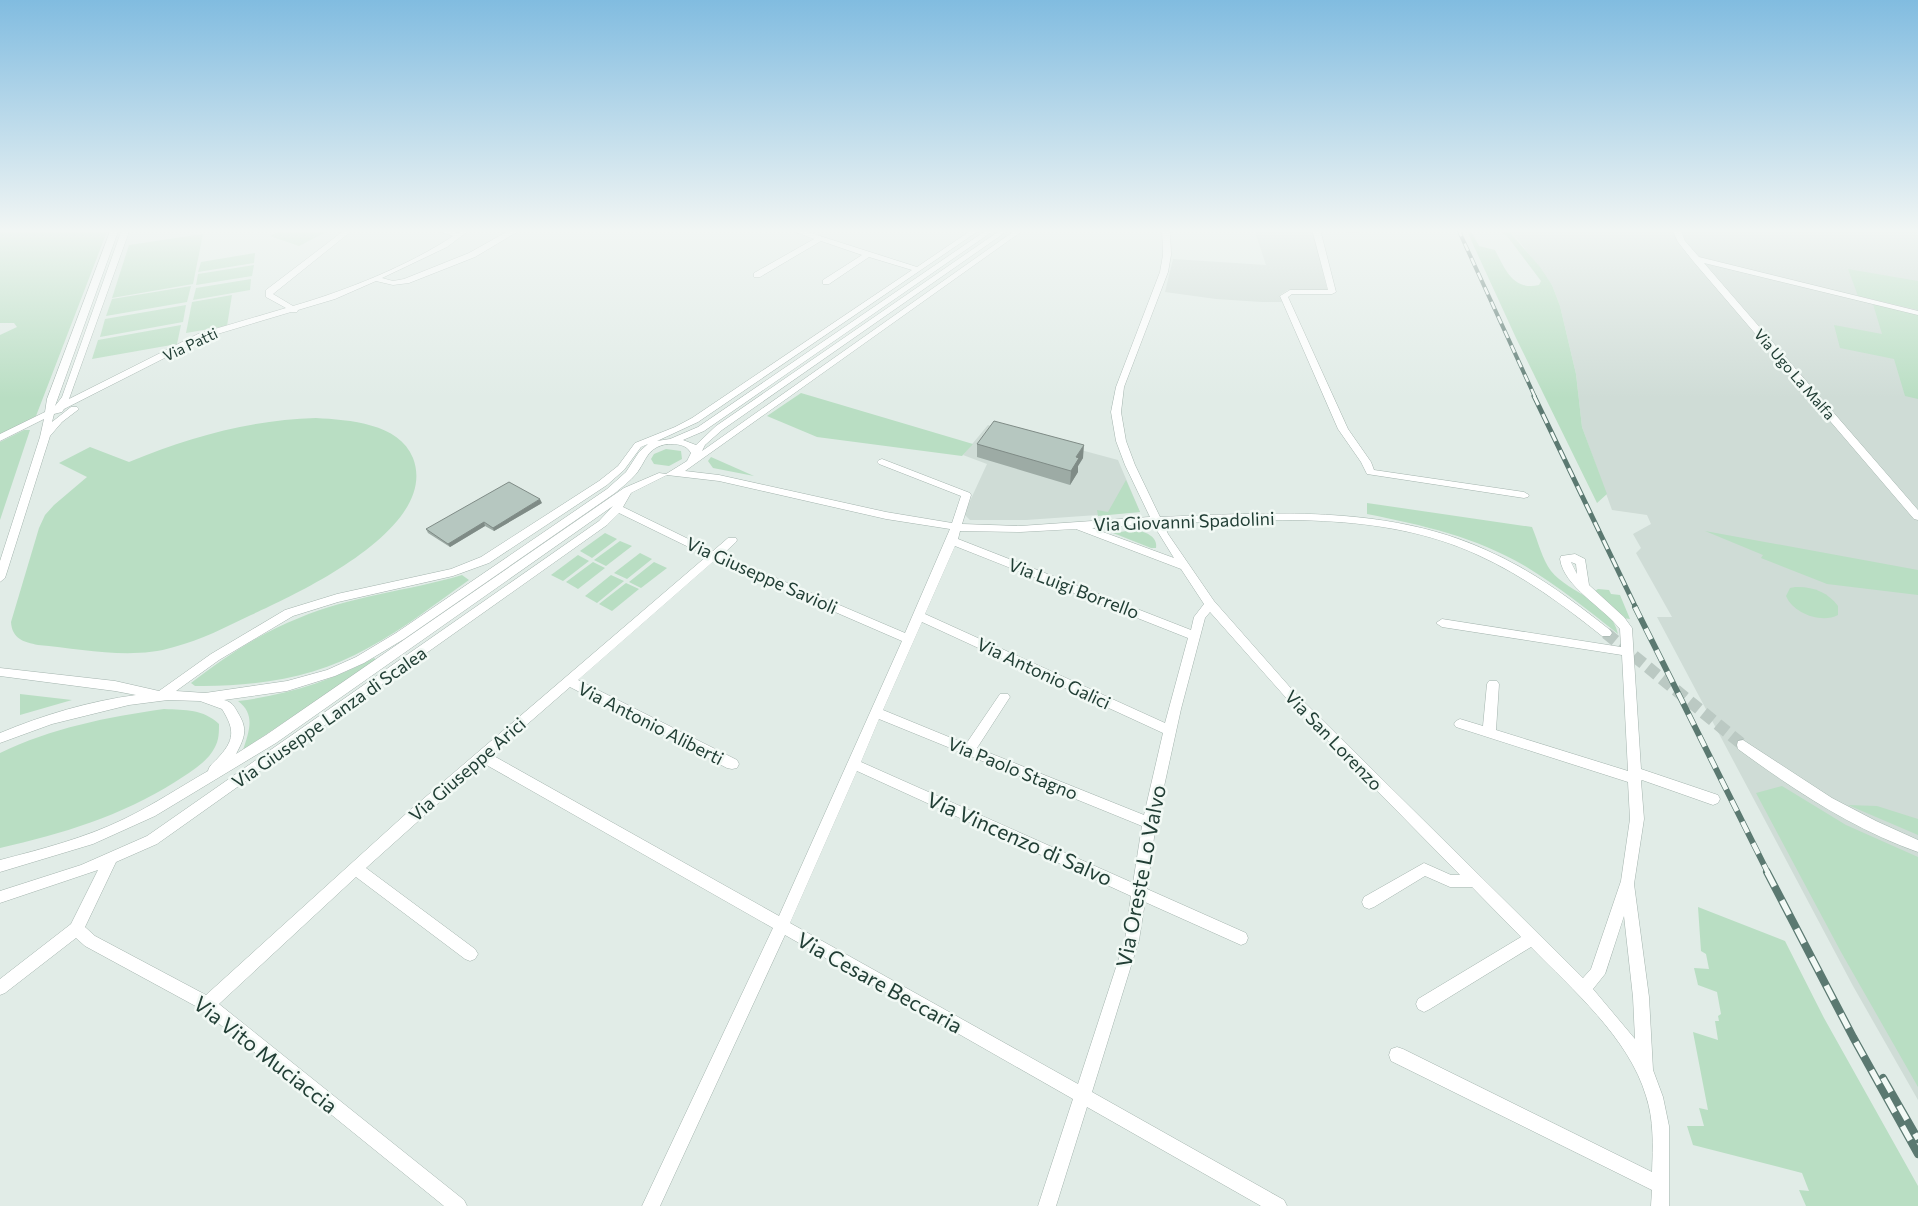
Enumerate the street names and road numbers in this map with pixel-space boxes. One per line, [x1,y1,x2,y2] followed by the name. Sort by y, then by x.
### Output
[160,324,220,364] street label: Via Patti
[1751,325,1839,423] street label: Via Ugo La Malfa
[1093,507,1275,535] street label: Via Giovanni Spadolini
[683,532,841,618] street label: Via Giuseppe Savioli
[1005,553,1143,623] street label: Via Luigi Borrello
[974,632,1114,714] street label: Via Antonio Galici
[228,641,430,793] street label: Via Giuseppe Lanza di Scalea
[574,677,728,769] street label: Via Antonio Aliberti
[1281,685,1387,795] street label: Via San Lorenzo
[404,712,530,826] street label: Via Giuseppe Arici
[945,732,1081,804] street label: Via Paolo Stagno
[1110,783,1170,969] street label: Via Oreste Lo Valvo
[923,786,1117,890] street label: Via Vincenzo di Salvo
[793,926,967,1038] street label: Via Cesare Beccaria
[189,990,343,1118] street label: Via Vito Muciaccia

